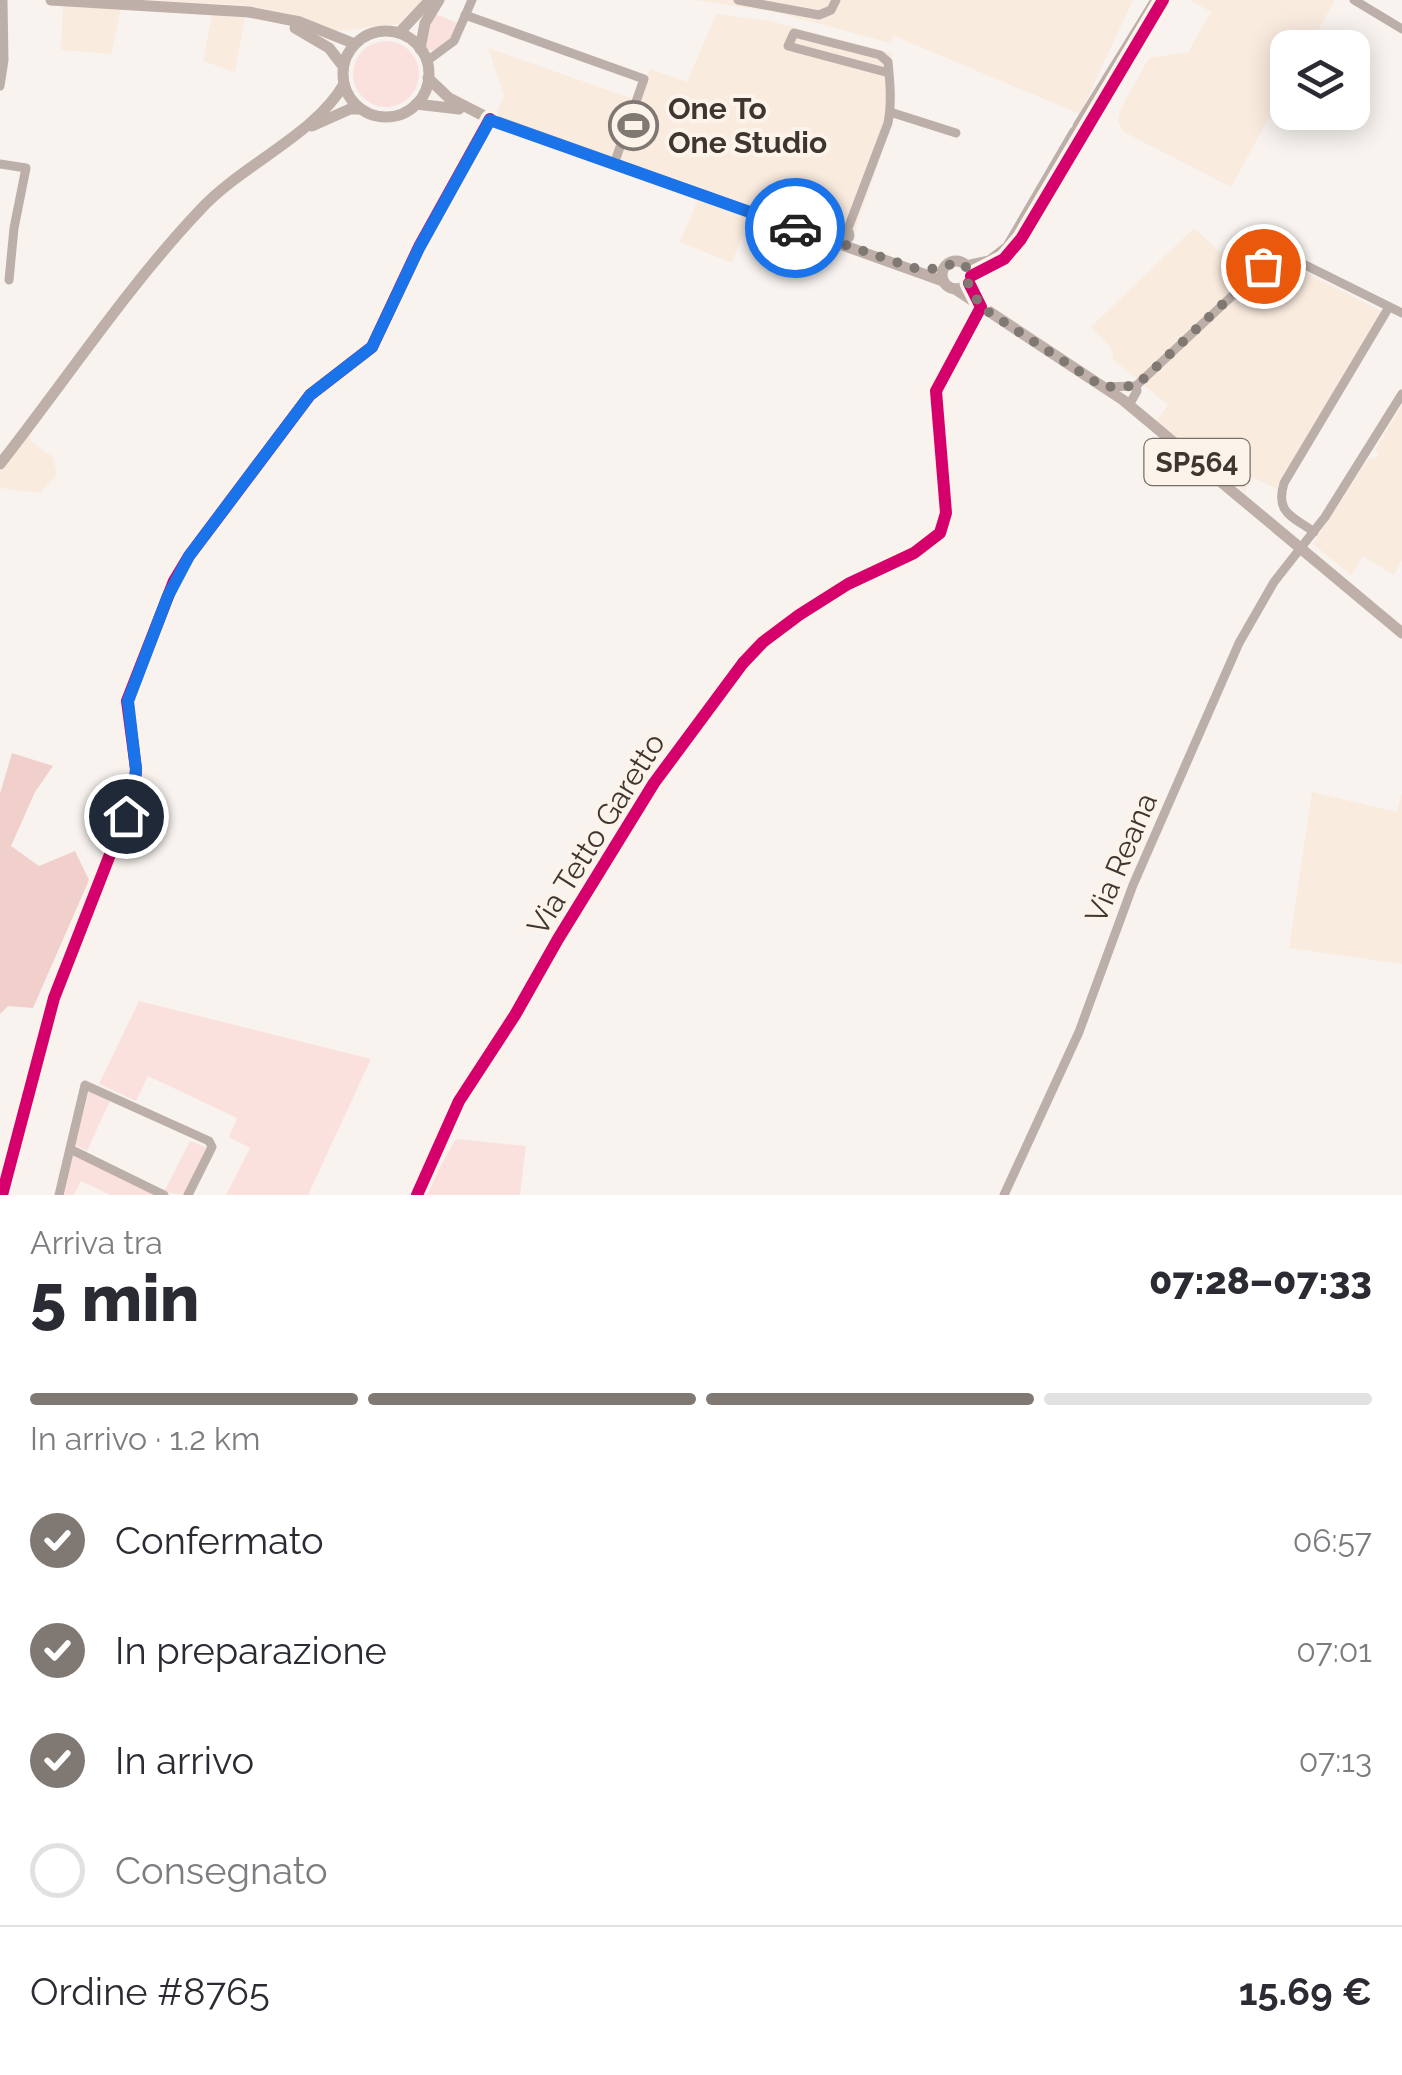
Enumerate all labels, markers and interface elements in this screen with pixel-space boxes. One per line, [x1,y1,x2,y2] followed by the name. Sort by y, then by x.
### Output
[1270,30,1370,130] map controls
[1270,30,1370,130] button: layers
[668,91,827,160] place label: One To One Studio
[607,99,659,151] sports icon: One To One Studio
[745,178,845,278] courier
[768,201,823,256] icon: car
[1221,224,1306,309] pin
[1236,239,1291,294] icon: bag
[1144,439,1250,485] road number: SP564
[520,727,672,941] street label: Via Tetto Garetto
[84,774,169,859] pin
[1078,788,1164,928] street label: Via Reana
[99,789,154,844] icon: home
[30,1224,163,1261] text: Arriva tra
[1149,1258,1372,1303] text: 07:28–07:33
[30,1260,200,1336] text: 5 min
[30,1420,260,1457] text: In arrivo · 1.2 km
[30,1513,85,1568] icon: check
[115,1518,324,1563] text: Confermato
[1293,1522,1372,1559] text: 06:57
[30,1623,85,1678] icon: check
[115,1628,387,1673] text: In preparazione
[1296,1632,1372,1669] text: 07:01
[30,1733,85,1788] icon: check
[115,1738,254,1783] text: In arrivo
[1299,1742,1372,1779] text: 07:13
[115,1848,328,1893] text: Consegnato
[30,1969,270,2014] text: Ordine #8765
[1239,1969,1372,2014] text: 15.69 €

